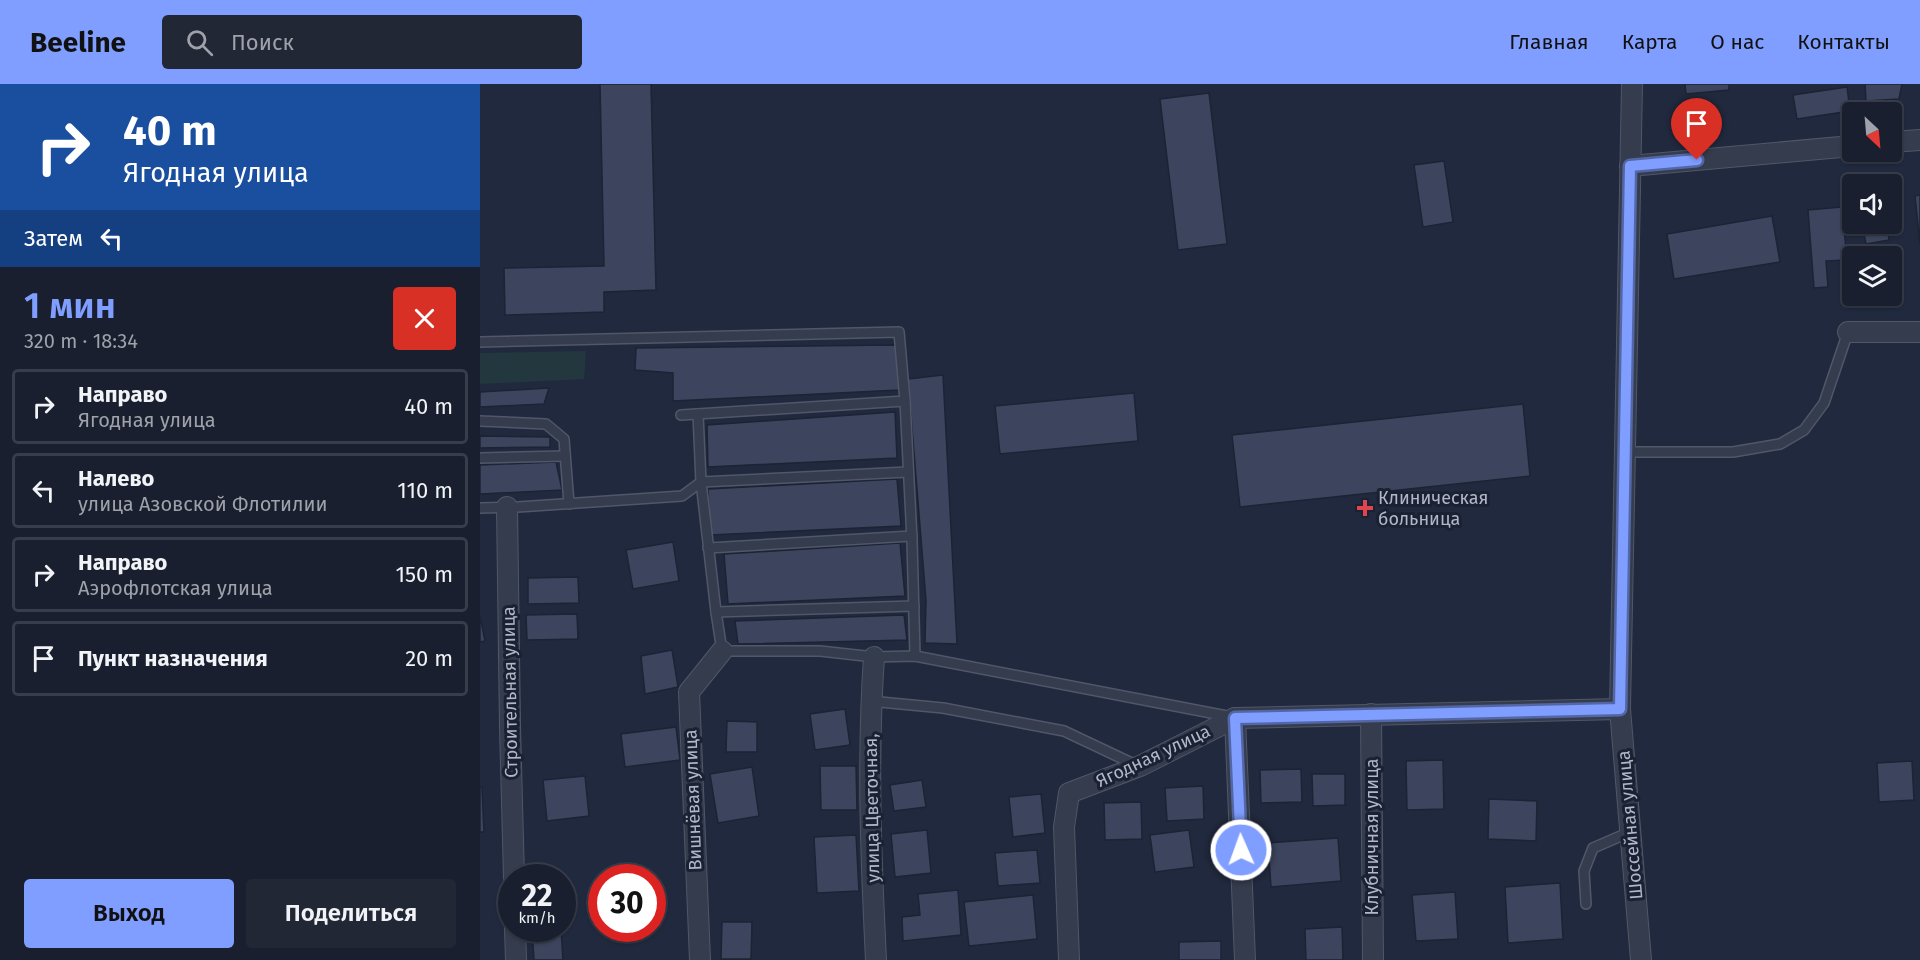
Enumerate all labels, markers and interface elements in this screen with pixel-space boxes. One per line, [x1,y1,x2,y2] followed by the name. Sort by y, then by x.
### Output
[162,15,582,69] search box
[30,26,126,59] text: Beeline
[183,26,216,59] icon: search
[231,29,294,56] text: Поиск
[1509,29,1589,55] text: Главная
[1622,29,1677,55] text: Карта
[1710,29,1764,55] text: О нас
[1797,29,1890,55] text: Контакты
[1671,98,1722,160] pin
[1842,102,1902,162] north arrow
[1842,102,1902,306] map controls
[123,106,217,156] text: 40 m
[1680,107,1713,140] icon: arrive
[24,108,102,186] icon: right
[123,157,309,189] text: Ягодная улица
[1842,174,1902,234] button: sound
[95,222,128,255] icon: left
[24,225,83,252] text: Затем
[1842,246,1902,306] button: layers
[24,284,116,328] text: 1 мин
[393,287,456,350] button: close
[24,329,138,353] text: 320 m · 18:34
[78,381,167,408] text: Направо
[27,390,60,423] icon: right
[404,393,453,420] text: 40 m
[78,408,216,432] text: Ягодная улица
[78,465,154,492] text: Налево
[27,474,60,507] icon: left
[397,477,453,504] text: 110 m
[1378,487,1488,530] place label: Клиническая больница
[78,492,327,516] text: улица Азовской Флотилии
[1356,499,1374,517] marker: Клиническая больница
[78,549,167,576] text: Направо
[27,558,60,591] icon: right
[395,561,453,588] text: 150 m
[78,576,273,600] text: Аэрофлотская улица
[498,606,522,778] street label: Строительная улица
[27,642,60,675] icon: arrive
[78,645,268,672] text: Пункт назначения
[405,645,453,672] text: 20 m
[1092,720,1214,792] street label: Ягодная улица
[680,729,706,871] street label: Вишнёвая улица
[860,733,884,883] street label: улица Цветочная,
[1613,750,1647,900] street label: Шоссейная улица
[1361,759,1383,915] street label: Клубничная улица
[1209,818,1273,882] position arrow
[588,864,666,942] speed limit sign: 30
[521,878,553,914] text: 22
[24,879,234,948] button: Выход
[246,879,456,948] button: Поделиться
[518,909,556,927] text: km/h

